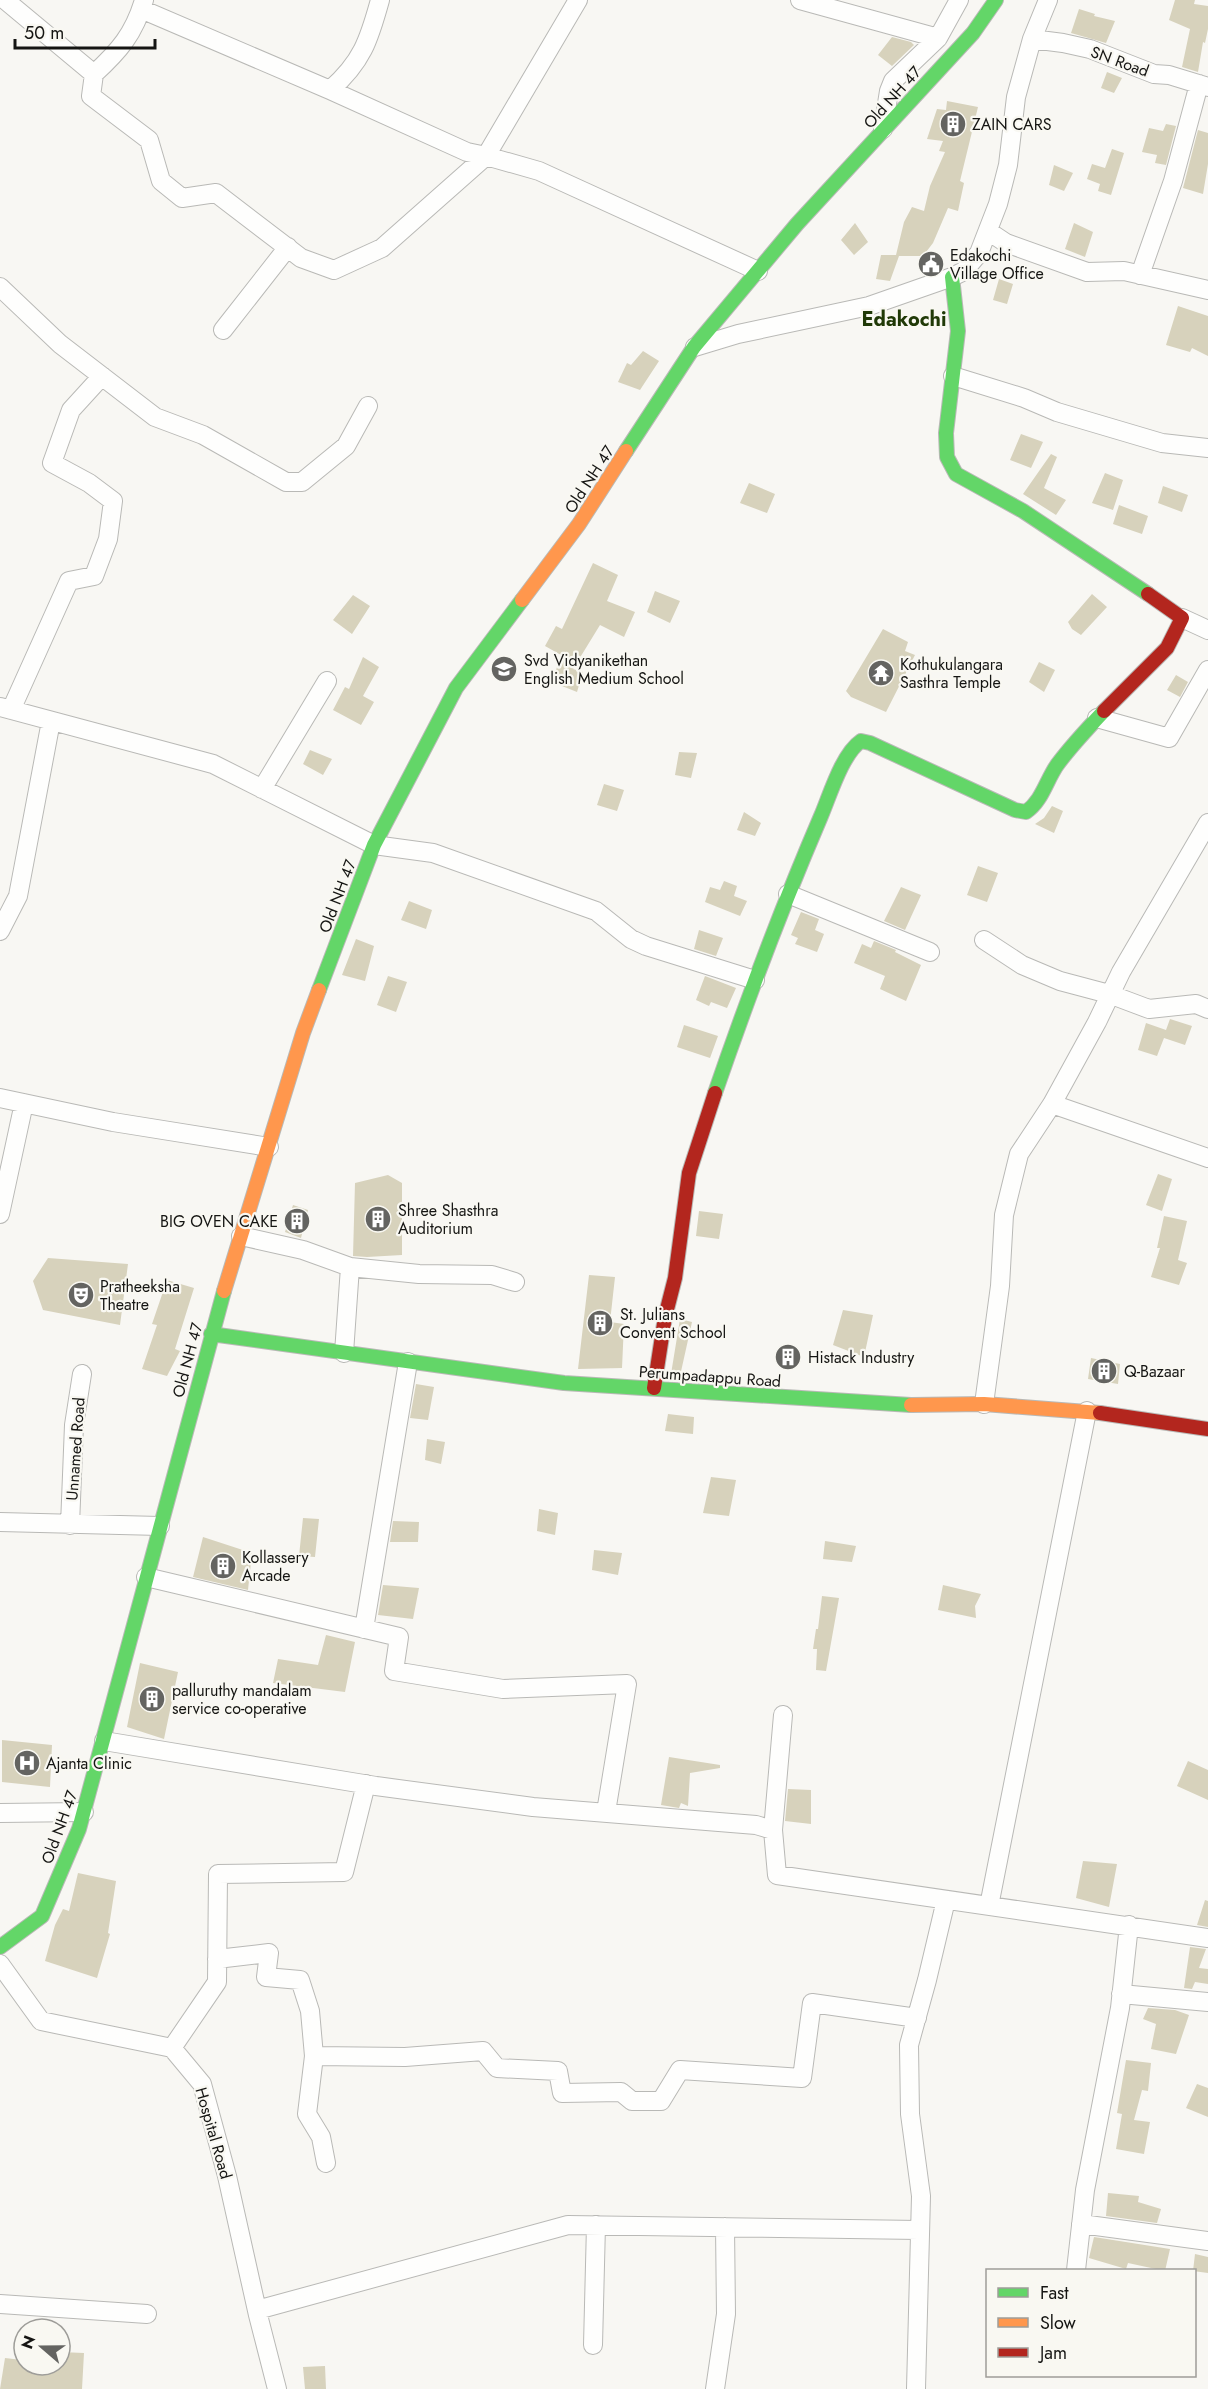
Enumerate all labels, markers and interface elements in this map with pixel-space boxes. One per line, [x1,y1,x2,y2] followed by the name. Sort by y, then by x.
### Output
[15,12,154,50] scale bar
[24,20,64,46] text: 50 m
[1087,40,1152,83] street label: SN Road
[858,61,927,133] street label: Old NH 47
[938,109,968,139] building icon: ZAIN CARS
[972,113,1052,136] place label: ZAIN CARS
[950,244,1044,285] place label: Edakochi Village Office
[916,249,946,279] public building icon: Edakochi Village Office
[862,305,947,334] district label: Edakochi
[559,440,620,518] street label: Old NH 47
[524,649,684,690] place label: Svd Vidyanikethan English Medium School
[900,653,1003,694] place label: Kothukulangara Sasthra Temple
[489,654,519,684] school or university icon: Svd Vidyanikethan English Medium School
[866,658,896,688] temple icon: Kothukulangara Sasthra Temple
[313,856,362,936] street label: Old NH 47
[398,1199,498,1240] place label: Shree Shasthra Auditorium
[363,1204,393,1234] building icon: Shree Shasthra Auditorium
[282,1206,312,1236] building icon: BIG OVEN CAKE
[160,1210,278,1233] place label: BIG OVEN CAKE
[100,1275,180,1316] place label: Pratheeksha Theatre
[66,1280,96,1310] theatre icon: Pratheeksha Theatre
[620,1303,726,1344] place label: St. Julians Convent School
[585,1308,615,1338] building icon: St. Julians Convent School
[166,1320,209,1400] street label: Old NH 47
[773,1342,803,1372] building icon: Histack Industry
[808,1346,915,1369] place label: Histack Industry
[1089,1356,1119,1386] building icon: Q-Bazaar
[638,1360,782,1393] street label: Perumpadappu Road
[1124,1360,1185,1383] place label: Q-Bazaar
[60,1397,91,1502] street label: Unnamed Road
[242,1546,309,1587] place label: Kollassery Arcade
[208,1551,238,1581] building icon: Kollassery Arcade
[172,1679,312,1720] place label: palluruthy mandalam service co-operative
[137,1684,167,1714] building icon: palluruthy mandalam service co-operative
[12,1748,42,1778] hospital icon: Ajanta Clinic
[46,1752,132,1775] place label: Ajanta Clinic
[36,1787,84,1867] street label: Old NH 47
[189,2085,238,2182] street label: Hospital Road
[986,2269,1196,2377] legend
[1040,2280,1069,2306] text: Fast
[1040,2310,1077,2336] text: Slow
[12,2317,72,2377] north arrow
[15,2332,41,2352] text: N
[1038,2340,1067,2366] text: Jam

